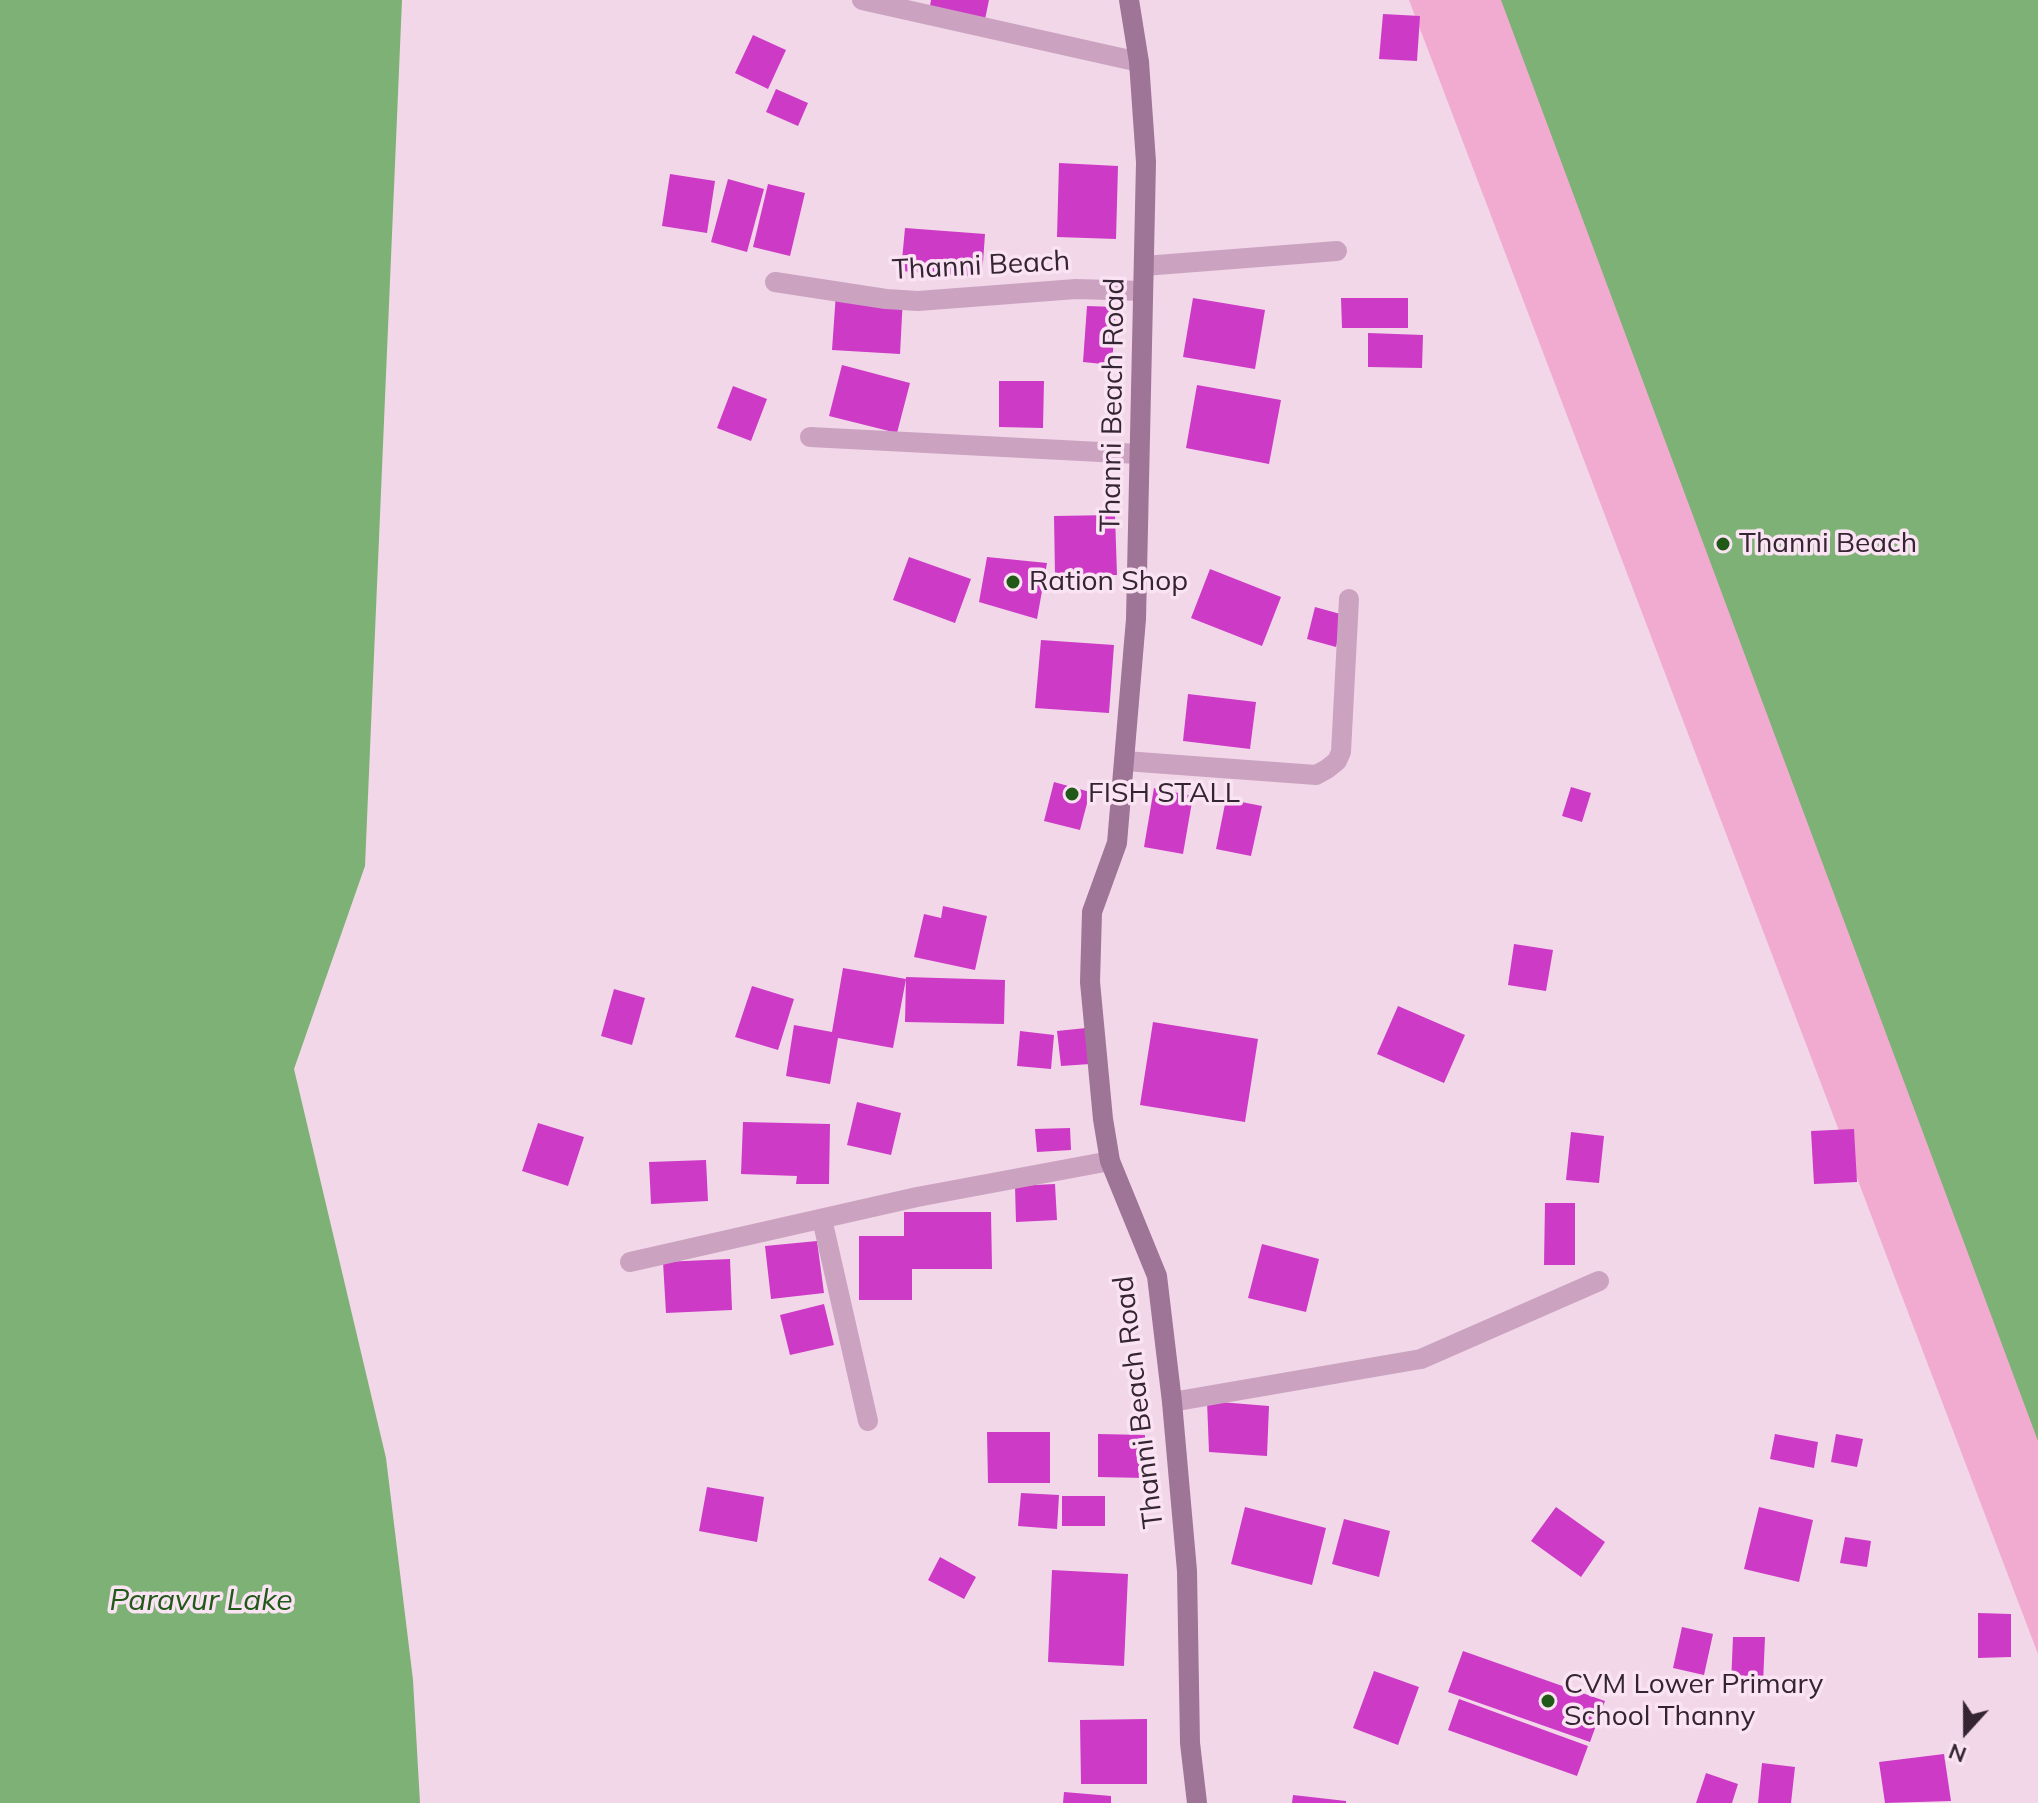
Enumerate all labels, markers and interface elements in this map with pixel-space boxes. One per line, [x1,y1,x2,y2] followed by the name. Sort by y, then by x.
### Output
[891,245,1071,287] street label: Thanni Beach
[1094,278,1132,532] street label: Thanni Beach Road
[1739,527,1917,561] place label: Thanni Beach
[1714,535,1732,553] marker: Thanni Beach
[1029,565,1188,599] place label: Ration Shop
[1004,573,1022,591] marker: Ration Shop
[1088,777,1240,811] place label: FISH STALL
[1063,785,1081,803] marker: FISH STALL
[1107,1274,1171,1530] street label: Thanni Beach Road
[109,1583,293,1619] water label: Paravur Lake
[1564,1668,1823,1734] place label: CVM Lower Primary School Thanny
[1926,1691,2006,1771] north arrow
[1539,1692,1557,1710] marker: CVM Lower Primary School Thanny
[1945,1737,1970,1769] text: N

